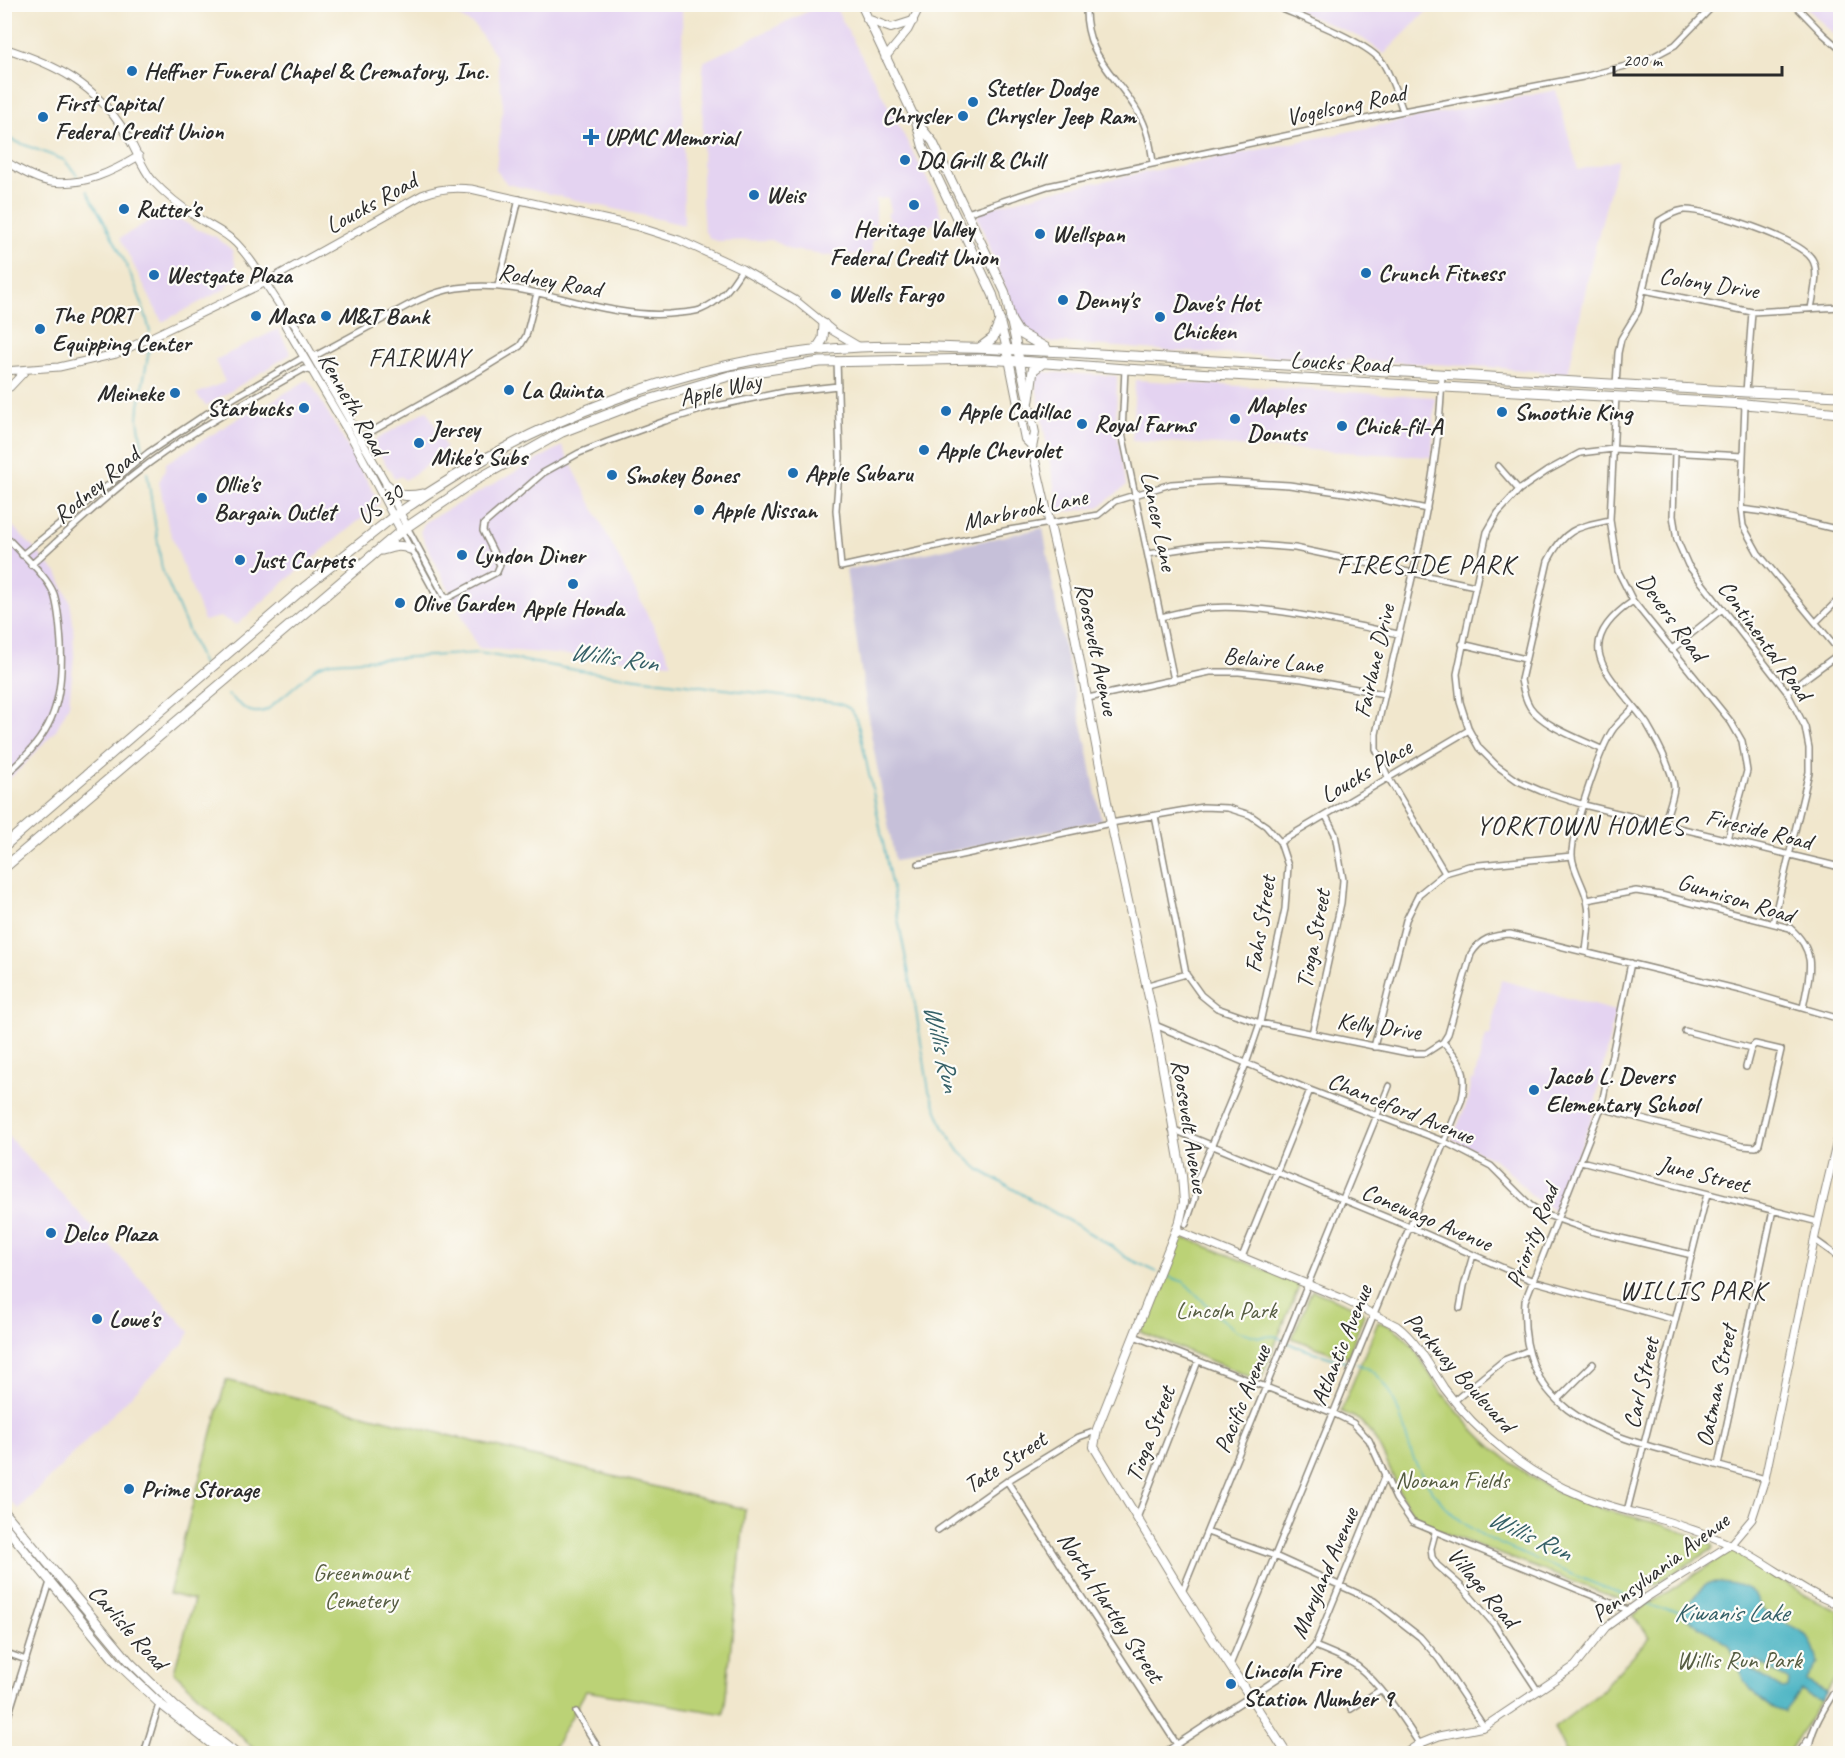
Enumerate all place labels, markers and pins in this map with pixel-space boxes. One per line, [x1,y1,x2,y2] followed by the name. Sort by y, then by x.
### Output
[144,56,490,86] place label: Heffner Funeral Chapel & Crematory, Inc.
[125,64,139,78] marker: Heffner Funeral Chapel & Crematory, Inc.
[985,73,1137,131] place label: Stetler Dodge Chrysler Jeep Ram
[55,88,224,146] place label: First Capital Federal Credit Union
[966,95,980,109] marker: Stetler Dodge Chrysler Jeep Ram
[882,101,953,131] place label: Chrysler
[956,109,970,123] marker: Chrysler
[36,110,50,124] marker: First Capital Federal Credit Union
[604,122,742,152] place label: UPMC Memorial
[582,128,600,146] marker: UPMC Memorial
[917,145,1049,175] place label: DQ Grill & Chill
[898,153,912,167] marker: DQ Grill & Chill
[766,180,807,210] place label: Weis
[747,188,761,202] marker: Weis
[136,194,204,224] place label: Rutter's
[907,198,921,212] marker: Heritage Valley Federal Credit Union
[117,202,131,216] marker: Rutter's
[830,214,999,272] place label: Heritage Valley Federal Credit Union
[1052,219,1126,249] place label: Wellspan
[1033,227,1047,241] marker: Wellspan
[1378,258,1507,288] place label: Crunch Fitness
[166,260,294,290] place label: Westgate Plaza
[1359,266,1373,280] marker: Crunch Fitness
[147,268,161,282] marker: Westgate Plaza
[848,279,945,309] place label: Wells Fargo
[1075,285,1141,315] place label: Denny's
[829,287,843,301] marker: Wells Fargo
[1172,288,1263,346] place label: Dave's Hot Chicken
[1056,293,1070,307] marker: Denny's
[52,300,193,358] place label: The PORT Equipping Center
[268,301,317,331] place label: Masa
[338,301,431,331] place label: M&T Bank
[249,309,263,323] marker: Masa
[319,309,333,323] marker: M&T Bank
[1153,310,1167,324] marker: Dave's Hot Chicken
[33,322,47,336] marker: The PORT Equipping Center
[521,375,605,405] place label: La Quinta
[97,378,165,408] place label: Meineke
[502,383,516,397] marker: La Quinta
[168,386,182,400] marker: Meineke
[1247,390,1309,448] place label: Maples Donuts
[207,393,295,423] place label: Starbucks
[958,396,1071,426] place label: Apple Cadillac
[1514,397,1634,427] place label: Smoothie King
[297,401,311,415] marker: Starbucks
[939,404,953,418] marker: Apple Cadillac
[1495,405,1509,419] marker: Smoothie King
[1094,409,1197,439] place label: Royal Farms
[1354,411,1444,441] place label: Chick-fil-A
[1228,412,1242,426] marker: Maples Donuts
[429,414,529,472] place label: Jersey Mike's Subs
[1075,417,1089,431] marker: Royal Farms
[1335,419,1349,433] marker: Chick-fil-A
[936,435,1064,465] place label: Apple Chevrolet
[412,436,426,450] marker: Jersey Mike's Subs
[917,443,931,457] marker: Apple Chevrolet
[805,458,915,488] place label: Apple Subaru
[624,460,741,490] place label: Smokey Bones
[786,466,800,480] marker: Apple Subaru
[605,468,619,482] marker: Smokey Bones
[214,469,339,527] place label: Ollie's Bargain Outlet
[195,491,209,505] marker: Ollie's Bargain Outlet
[711,495,819,525] place label: Apple Nissan
[692,503,706,517] marker: Apple Nissan
[474,540,587,570] place label: Lyndon Diner
[250,545,356,575] place label: Just Carpets
[455,548,469,562] marker: Lyndon Diner
[233,553,247,567] marker: Just Carpets
[566,577,580,591] marker: Apple Honda
[412,588,516,618] place label: Olive Garden
[522,593,626,623] place label: Apple Honda
[393,596,407,610] marker: Olive Garden
[1544,1061,1703,1119] place label: Jacob L. Devers Elementary School
[1527,1083,1541,1097] marker: Jacob L. Devers Elementary School
[63,1218,159,1248] place label: Delco Plaza
[44,1226,58,1240] marker: Delco Plaza
[109,1304,162,1334] place label: Lowe's
[90,1312,104,1326] marker: Lowe's
[141,1474,261,1504] place label: Prime Storage
[122,1482,136,1496] marker: Prime Storage
[1243,1655,1396,1713] place label: Lincoln Fire Station Number 9
[1224,1677,1238,1691] marker: Lincoln Fire Station Number 9

